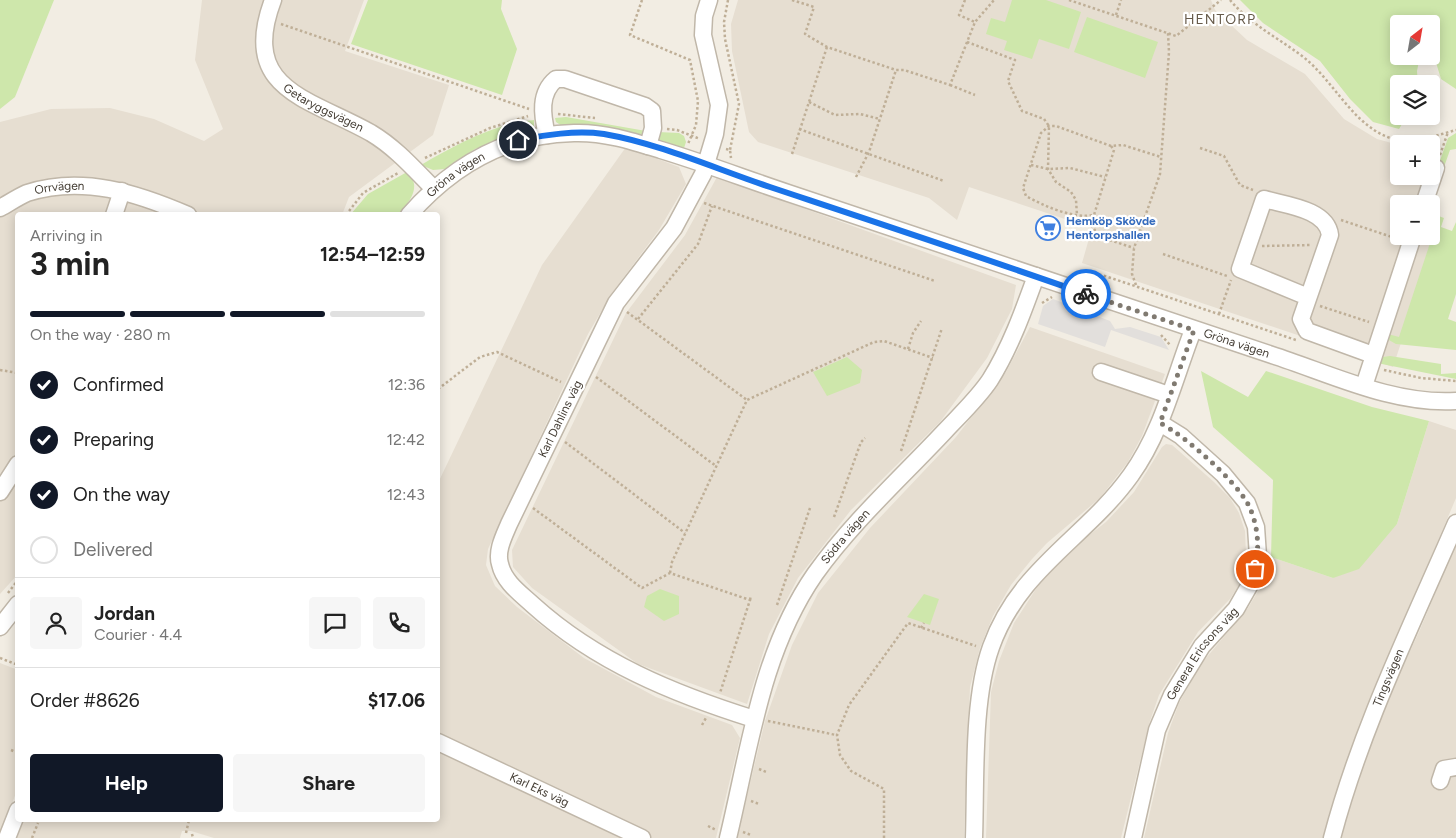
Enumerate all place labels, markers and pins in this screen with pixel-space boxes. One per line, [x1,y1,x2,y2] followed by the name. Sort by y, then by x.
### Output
[497,119,539,161] pin
[1066,214,1156,242] place label: Hemköp Skövde Hentorpshallen
[1035,215,1061,241] supermarket icon: Hemköp Skövde Hentorpshallen
[1234,548,1276,590] pin

